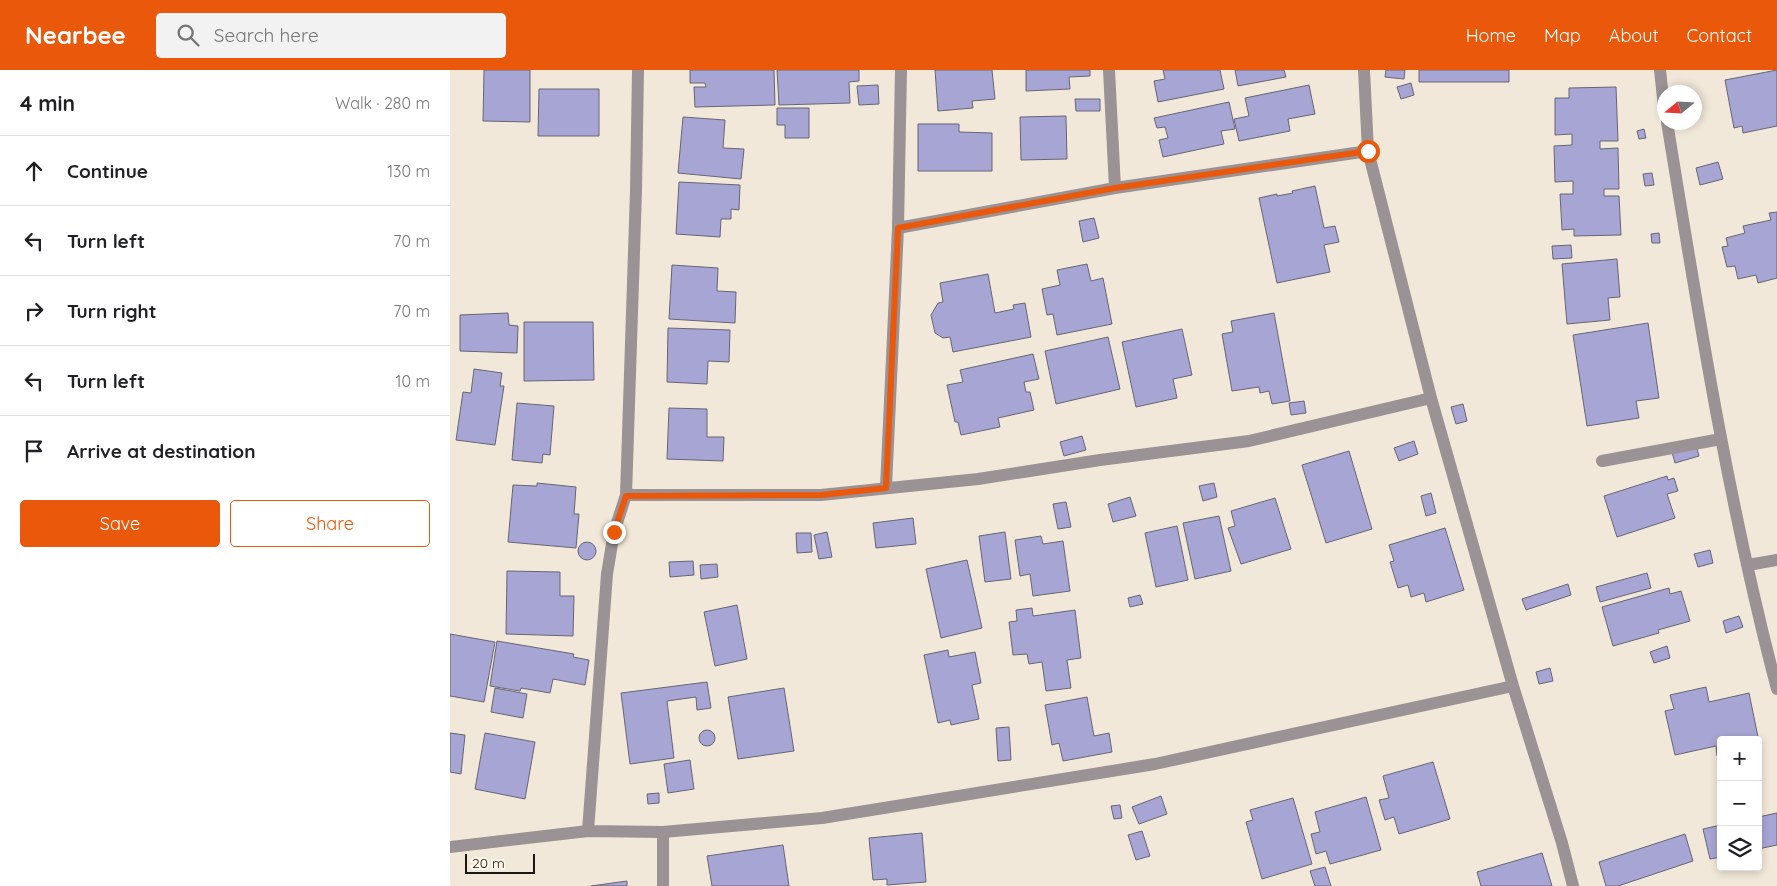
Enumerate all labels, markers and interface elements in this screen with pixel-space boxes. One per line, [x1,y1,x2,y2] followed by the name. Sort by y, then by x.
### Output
[156,13,506,58] search box
[25,20,126,50] text: Nearbee
[174,21,202,49] icon: search
[214,23,319,47] text: Search here
[1466,24,1516,47] text: Home
[1544,24,1581,47] text: Map
[1609,24,1659,47] text: About
[1687,24,1752,47] text: Contact
[1657,85,1702,130] north arrow
[20,90,75,116] text: 4 min
[335,93,430,113] text: Walk · 280 m
[1357,140,1380,163] route start
[20,157,48,185] icon: ahead
[67,159,148,183] text: Continue
[387,161,430,181] text: 130 m
[20,227,48,255] icon: left
[67,229,145,253] text: Turn left
[393,231,430,251] text: 70 m
[20,297,48,325] icon: right
[67,299,156,323] text: Turn right
[393,301,430,321] text: 70 m
[20,367,48,395] icon: left
[67,369,145,393] text: Turn left
[396,371,430,391] text: 10 m
[20,437,48,465] icon: arrive
[67,439,256,463] text: Arrive at destination
[20,500,220,547] button: Save
[230,500,430,547] button: Share
[603,521,626,544] route end
[1717,736,1762,871] map controls
[1717,736,1762,781] button: +
[1717,781,1762,826] button: −
[1717,826,1762,871] button: layers
[465,851,535,874] scale bar
[472,854,505,872] text: 20 m

